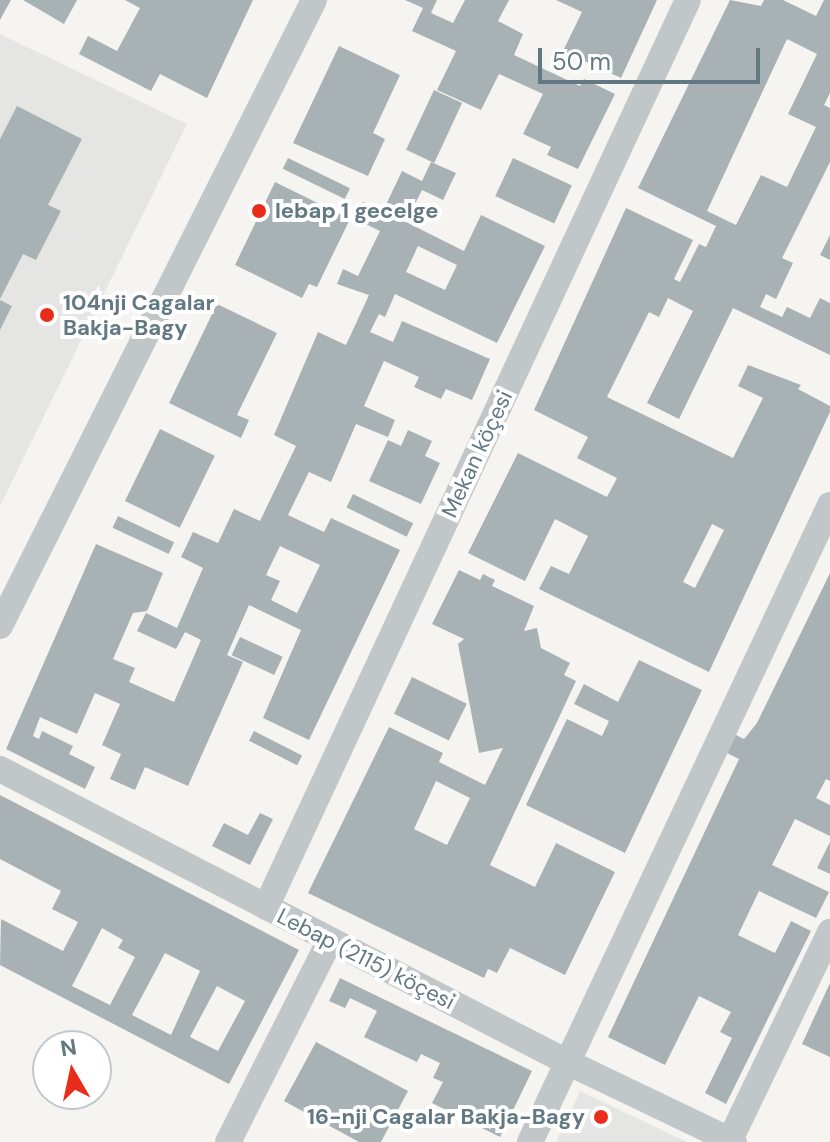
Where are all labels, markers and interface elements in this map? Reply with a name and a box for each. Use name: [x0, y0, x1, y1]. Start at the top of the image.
scale bar: [542, 32, 764, 82]
text: 50 m: [552, 46, 611, 77]
place label: lebap 1 gecelge: [275, 198, 438, 224]
marker: lebap 1 gecelge: [250, 202, 268, 220]
place label: 104nji Cagalar Bakja-Bagy: [63, 289, 214, 340]
marker: 104nji Cagalar Bakja-Bagy: [38, 306, 56, 324]
street label: Mekan köçesi: [436, 386, 518, 522]
street label: Lebap (2115) köçesi: [273, 903, 459, 1015]
north arrow: [32, 1030, 112, 1110]
text: N: [58, 1032, 79, 1063]
place label: 16-nji Cagalar Bakja-Bagy: [307, 1104, 585, 1130]
marker: 16-nji Cagalar Bakja-Bagy: [592, 1108, 610, 1126]

